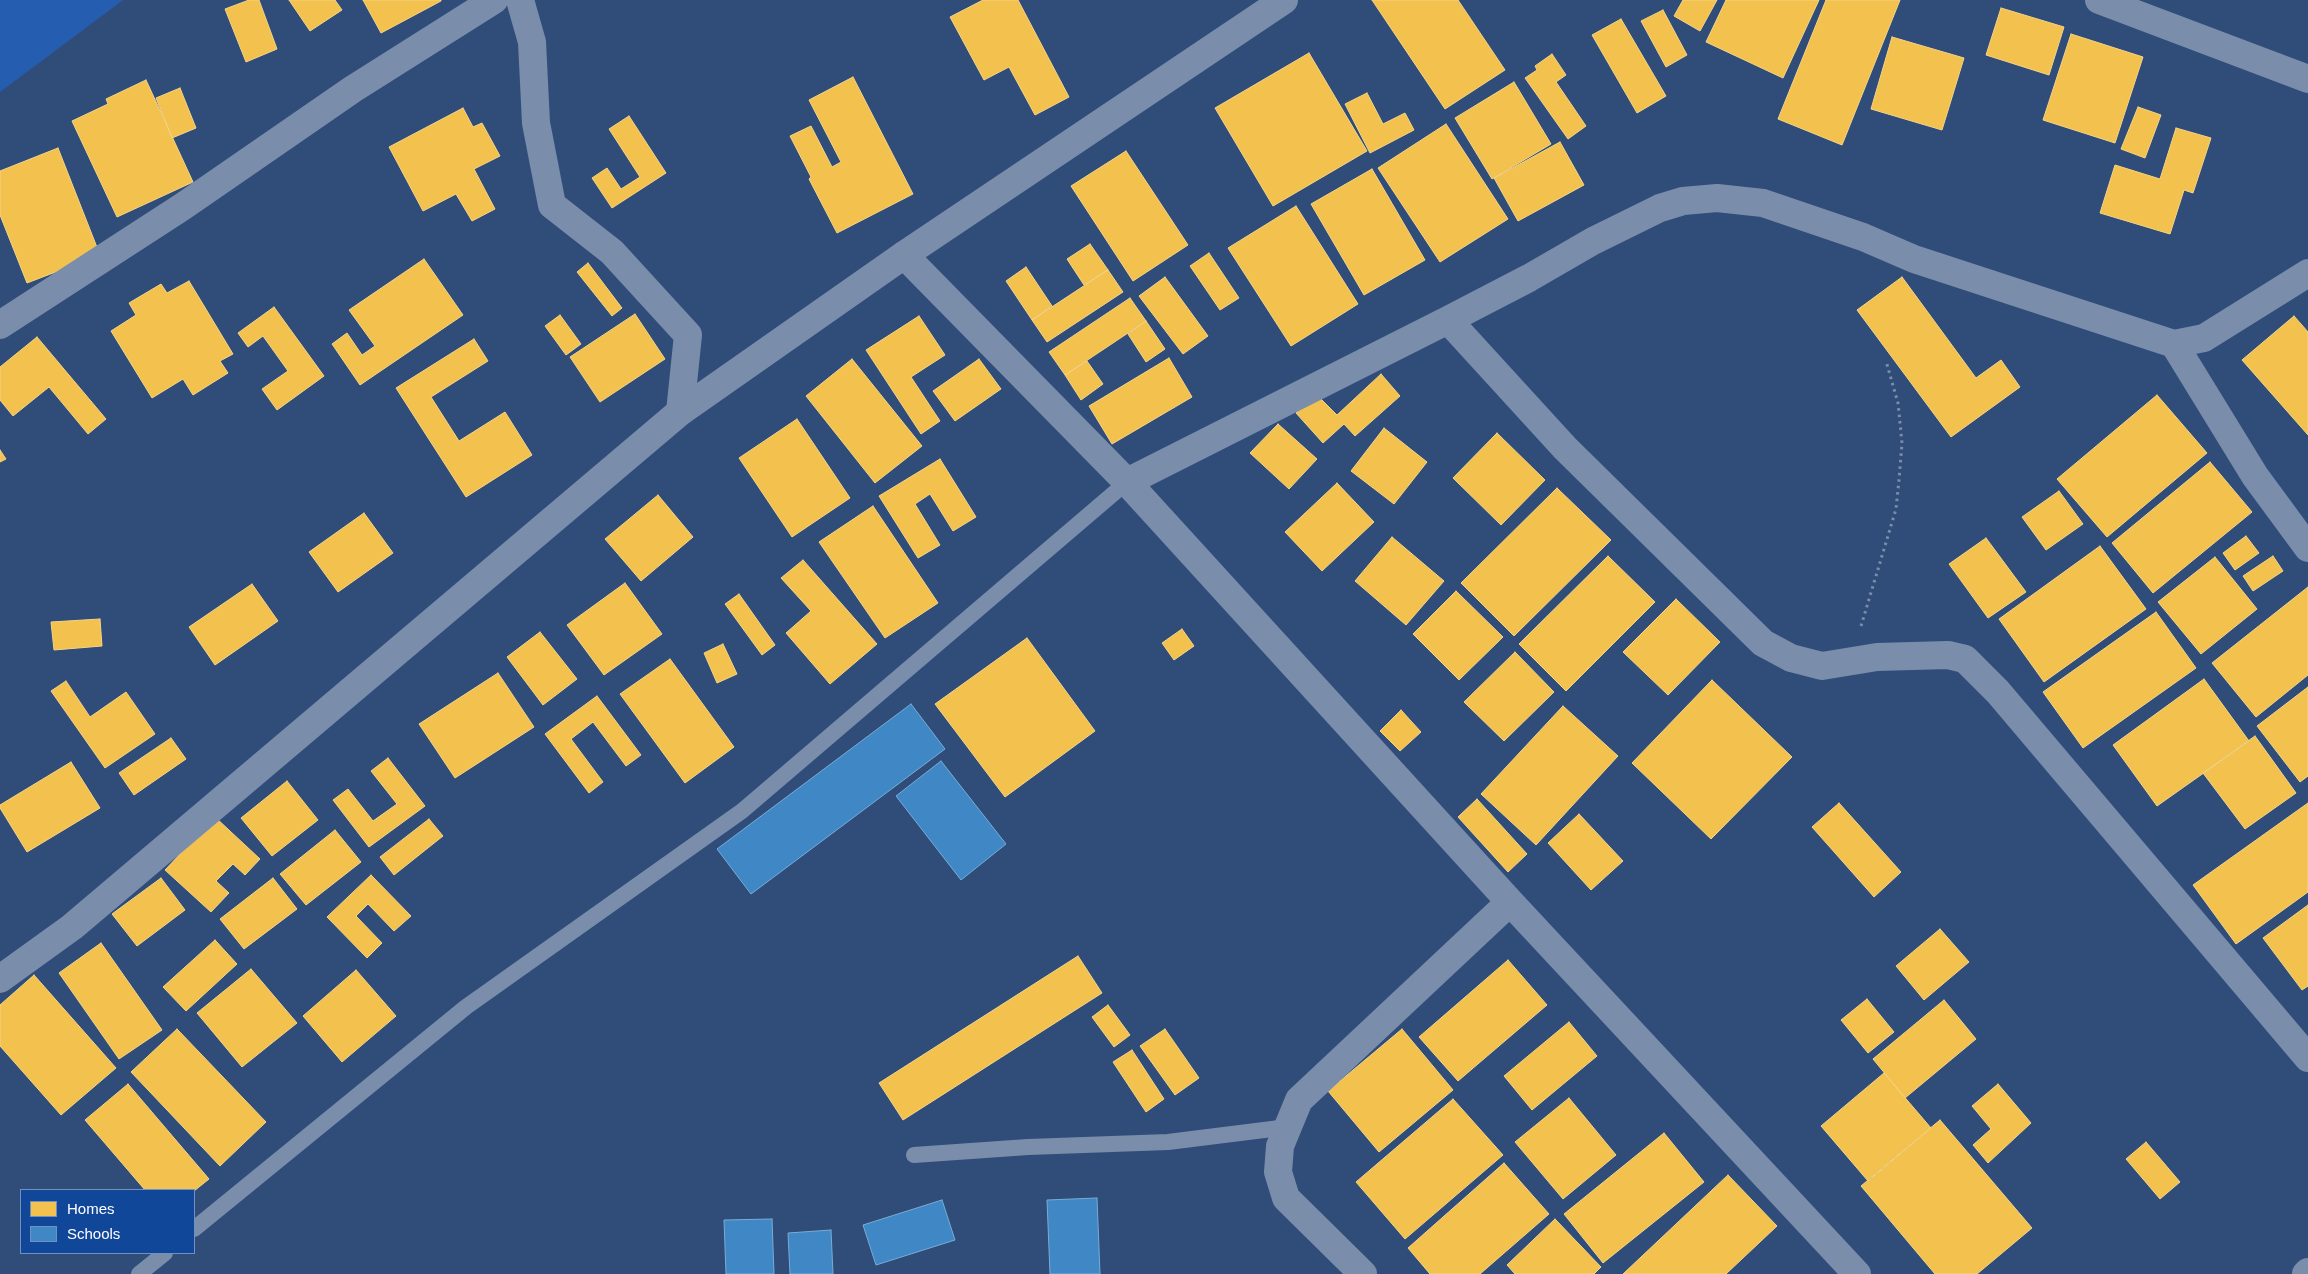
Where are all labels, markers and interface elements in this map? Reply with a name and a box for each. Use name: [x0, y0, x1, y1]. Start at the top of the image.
legend: [20, 1189, 195, 1254]
text: Homes: [67, 1200, 115, 1217]
text: Schools: [67, 1225, 120, 1242]

